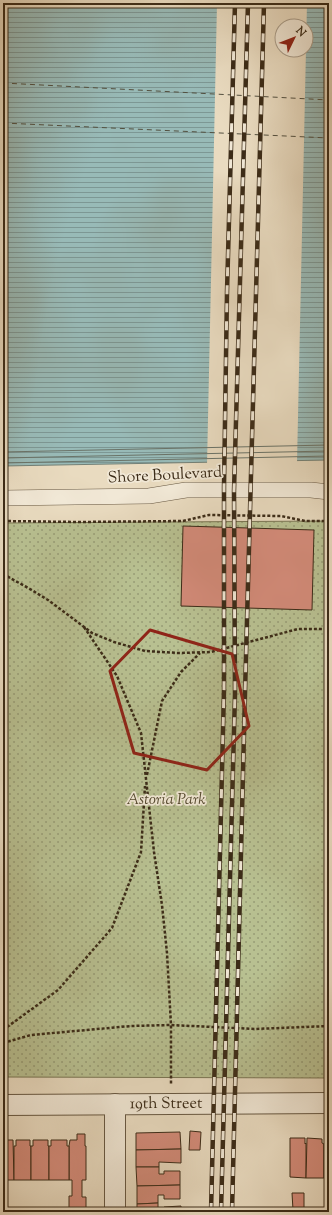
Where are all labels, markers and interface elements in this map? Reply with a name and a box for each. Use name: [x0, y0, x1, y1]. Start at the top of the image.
north arrow: [274, 18, 314, 58]
text: N: [291, 22, 310, 41]
street label: Shore Boulevard: [107, 462, 223, 490]
park label: Astoria Park: [126, 789, 206, 812]
street label: 19th Street: [130, 1092, 203, 1116]

